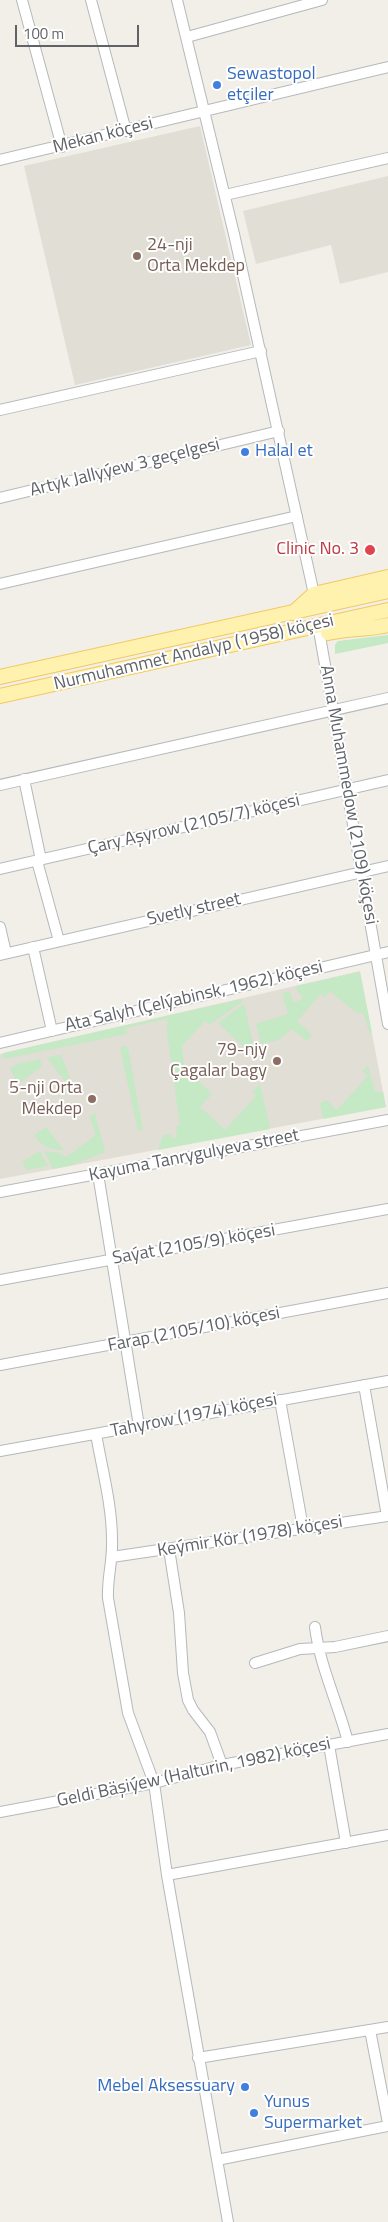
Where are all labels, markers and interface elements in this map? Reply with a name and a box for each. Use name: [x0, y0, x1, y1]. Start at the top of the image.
scale bar: [18, 15, 141, 47]
text: 100 m: [23, 22, 64, 45]
place label: Sewastopol etçiler: [227, 64, 316, 106]
marker: Sewastopol etçiler: [211, 79, 223, 91]
street label: Mekan köçesi: [51, 113, 155, 159]
place label: 24-nji Orta Mekdep: [147, 235, 245, 278]
marker: 24-nji Orta Mekdep: [131, 250, 143, 262]
street label: Artyk Jallyýew 3 geçelgesi: [28, 434, 222, 502]
place label: Halal et: [255, 441, 313, 463]
marker: Halal et: [239, 446, 251, 458]
place label: Clinic No. 3: [276, 539, 359, 561]
marker: Clinic No. 3: [363, 543, 377, 557]
street label: Nurmuhammet Andalyp (1958) köçesi: [52, 610, 336, 696]
street label: Anna Muhammedow (2109) köçesi: [315, 664, 381, 926]
street label: Çary Aşyrow (2105/7) köçesi: [86, 790, 302, 860]
street label: Svetly street: [145, 889, 243, 931]
street label: Ata Salyh (Çelýabinsk, 1962) köçesi: [63, 957, 325, 1037]
place label: 79-njy Çagalar bagy: [170, 1040, 267, 1082]
marker: 79-njy Çagalar bagy: [271, 1055, 283, 1067]
place label: 5-nji Orta Mekdep: [9, 1078, 82, 1120]
marker: 5-nji Orta Mekdep: [86, 1093, 98, 1105]
street label: Kayuma Tanrygulyeva street: [87, 1125, 301, 1187]
street label: Saýat (2105/9) köçesi: [111, 1220, 277, 1270]
street label: Farap (2105/10) köçesi: [106, 1303, 282, 1357]
street label: Tahyrow (1974) köçesi: [109, 1389, 279, 1443]
street label: Keýmir Kör (1978) köçesi: [156, 1512, 344, 1562]
street label: Geldi Bäşiýew (Halturin, 1982) köçesi: [55, 1733, 333, 1813]
place label: Mebel Aksessuary: [97, 2076, 235, 2098]
marker: Mebel Aksessuary: [239, 2081, 251, 2093]
place label: Yunus Supermarket: [264, 2092, 362, 2134]
marker: Yunus Supermarket: [248, 2107, 260, 2119]

